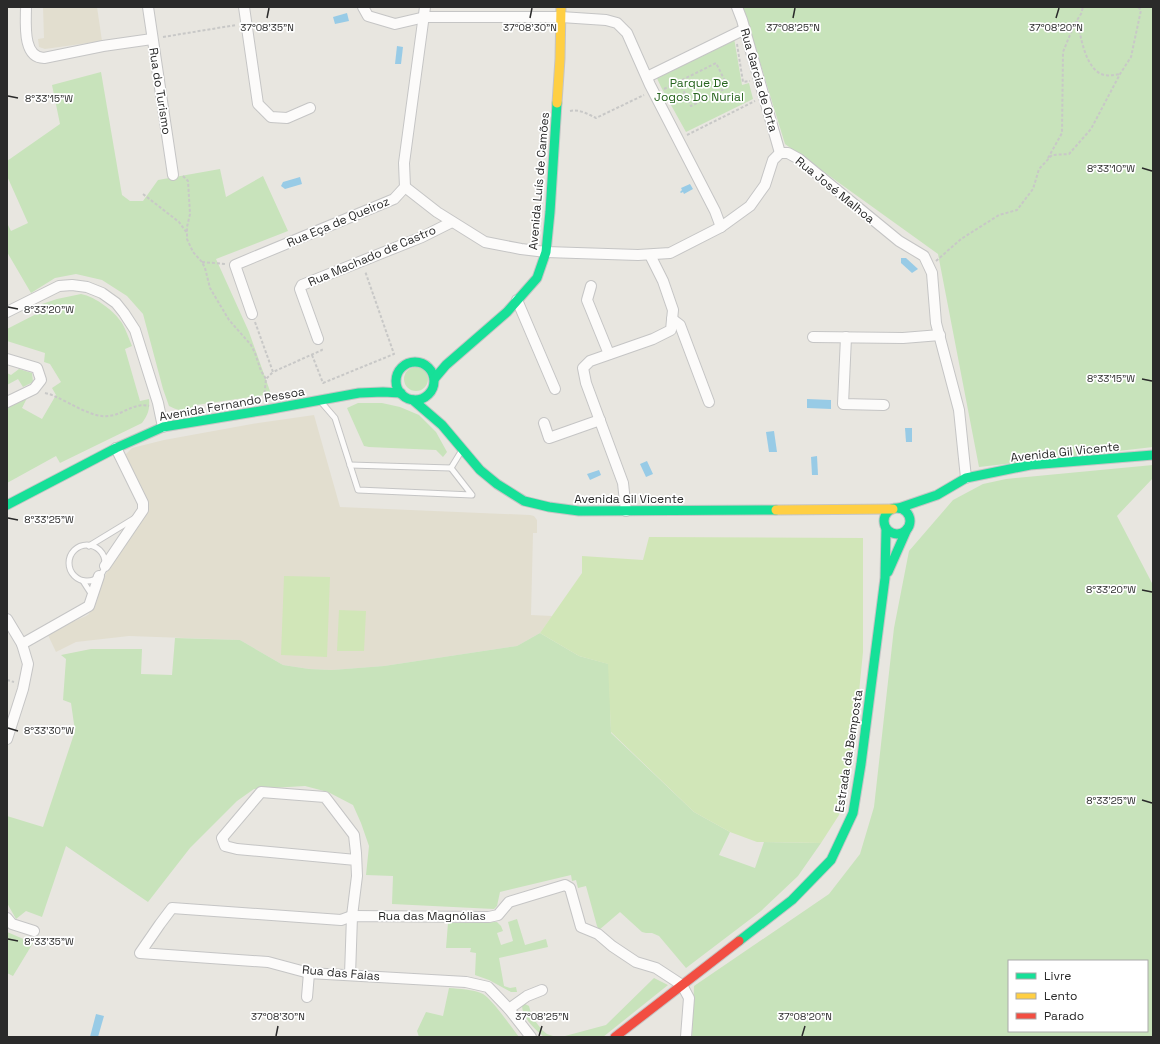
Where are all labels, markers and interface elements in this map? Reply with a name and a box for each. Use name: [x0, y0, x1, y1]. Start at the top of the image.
text: 37°08'35"N: [240, 21, 294, 34]
text: 37°08'30"N: [503, 21, 557, 34]
text: 37°08'25"N: [766, 21, 820, 34]
text: 37°08'20"N: [1029, 21, 1083, 34]
street label: Rua Garcia de Orta: [737, 26, 781, 134]
street label: Rua do Turismo: [145, 46, 175, 136]
park label: Parque De Jogos Do Nurial: [654, 75, 744, 105]
text: 8°33'15"W: [25, 92, 73, 105]
street label: Avenida Luís de Camões: [525, 111, 553, 251]
street label: Rua José Malhoa: [792, 153, 878, 227]
text: 8°33'10"W: [1087, 162, 1135, 175]
street label: Rua Eça de Queiroz: [284, 193, 392, 251]
street label: Rua Machado de Castro: [306, 222, 438, 290]
text: 8°33'20"W: [24, 303, 74, 316]
text: 8°33'15"W: [1087, 372, 1135, 385]
street label: Avenida Fernando Pessoa: [158, 383, 306, 425]
street label: Avenida Gil Vicente: [1010, 438, 1120, 466]
street label: Avenida Gil Vicente: [574, 491, 684, 507]
text: 8°33'25"W: [24, 513, 74, 526]
text: 8°33'20"W: [1086, 583, 1136, 596]
street label: Estrada da Bemposta: [831, 688, 867, 814]
text: 8°33'30"W: [24, 724, 74, 737]
text: 8°33'25"W: [1086, 794, 1136, 807]
street label: Rua das Magnólias: [378, 908, 486, 924]
text: 8°33'35"W: [24, 935, 74, 948]
legend: [1008, 960, 1148, 1032]
street label: Rua das Faias: [301, 962, 381, 984]
text: Livre: [1044, 968, 1071, 984]
text: Lento: [1044, 988, 1078, 1004]
text: Parado: [1044, 1008, 1084, 1024]
text: 37°08'30"N: [251, 1010, 305, 1023]
text: 37°08'25"N: [515, 1010, 569, 1023]
text: 37°08'20"N: [778, 1010, 832, 1023]

